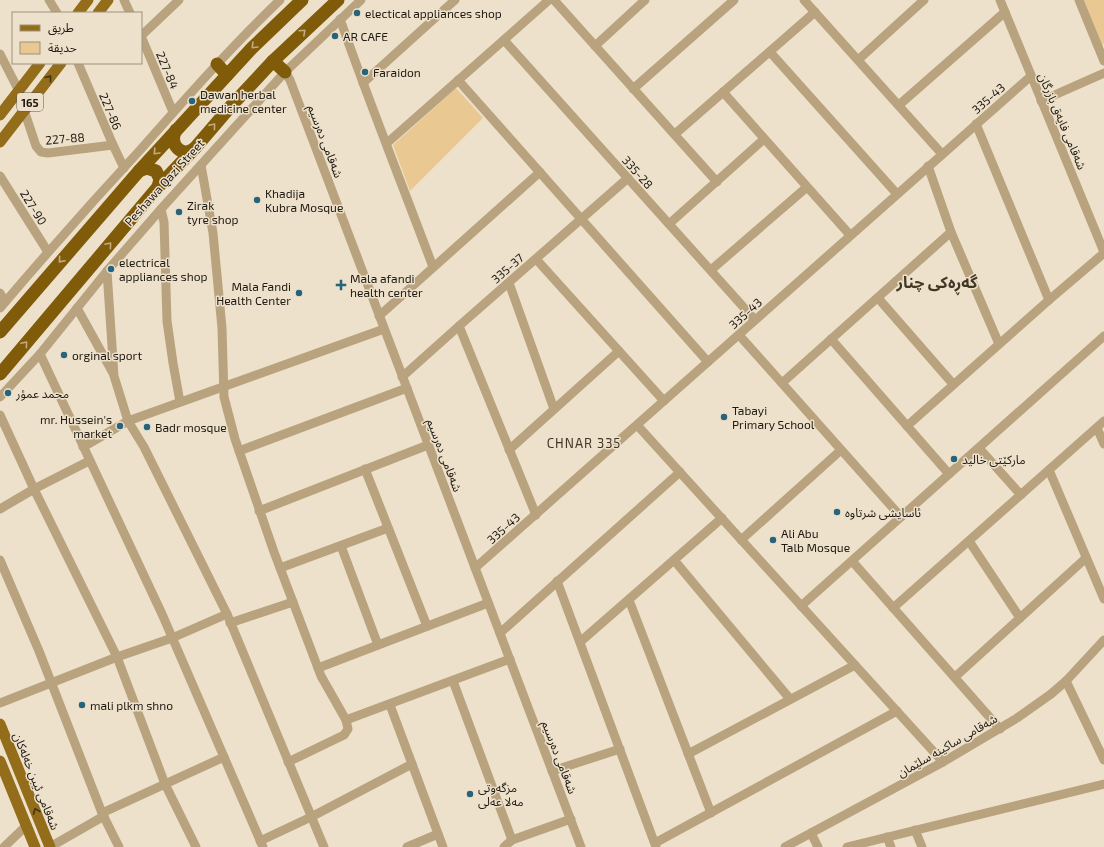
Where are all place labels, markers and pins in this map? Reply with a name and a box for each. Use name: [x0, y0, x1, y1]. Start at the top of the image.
place label: electical appliances shop: [365, 6, 502, 20]
marker: electical appliances shop: [352, 8, 362, 18]
place label: AR CAFE: [343, 29, 388, 43]
marker: AR CAFE: [330, 31, 340, 41]
place label: Faraidon: [373, 65, 421, 79]
marker: Faraidon: [360, 67, 370, 77]
place label: Dawan herbal medicine center: [200, 87, 287, 115]
marker: Dawan herbal medicine center: [187, 96, 197, 106]
place label: Khadija Kubra Mosque: [265, 186, 343, 214]
marker: Khadija Kubra Mosque: [252, 195, 262, 205]
place label: Zirak tyre shop: [187, 198, 239, 226]
marker: Zirak tyre shop: [174, 207, 184, 217]
place label: electrical appliances shop: [119, 255, 207, 283]
marker: electrical appliances shop: [106, 264, 116, 274]
place label: Mala afandi health center: [350, 271, 423, 299]
place label: Mala Fandi Health Center: [216, 279, 291, 307]
marker: Mala afandi health center: [335, 279, 347, 291]
marker: Mala Fandi Health Center: [294, 288, 304, 298]
place label: orginal sport: [72, 348, 142, 362]
marker: orginal sport: [59, 350, 69, 360]
place label: محمد عمؤر: [15, 386, 69, 401]
marker: محمد عمؤر: [3, 388, 13, 398]
place label: Tabayi Primary School: [732, 403, 815, 431]
place label: mr. Hussein's market: [40, 412, 112, 440]
marker: Tabayi Primary School: [719, 412, 729, 422]
place label: Badr mosque: [155, 420, 227, 434]
marker: mr. Hussein's market: [115, 421, 125, 431]
marker: Badr mosque: [142, 422, 152, 432]
place label: مارکێتی خالید: [962, 452, 1026, 467]
marker: مارکێتی خالید: [949, 454, 959, 464]
place label: ئاسایشی شرتاوە: [845, 505, 921, 520]
marker: ئاسایشی شرتاوە: [832, 507, 842, 517]
place label: Ali Abu Talb Mosque: [781, 526, 850, 554]
marker: Ali Abu Talb Mosque: [768, 535, 778, 545]
place label: mali plkm shno: [90, 698, 173, 712]
marker: mali plkm shno: [77, 700, 87, 710]
place label: مزگەوتی مەلا عەلی: [478, 780, 524, 809]
marker: مزگەوتی مەلا عەلی: [465, 789, 475, 799]

